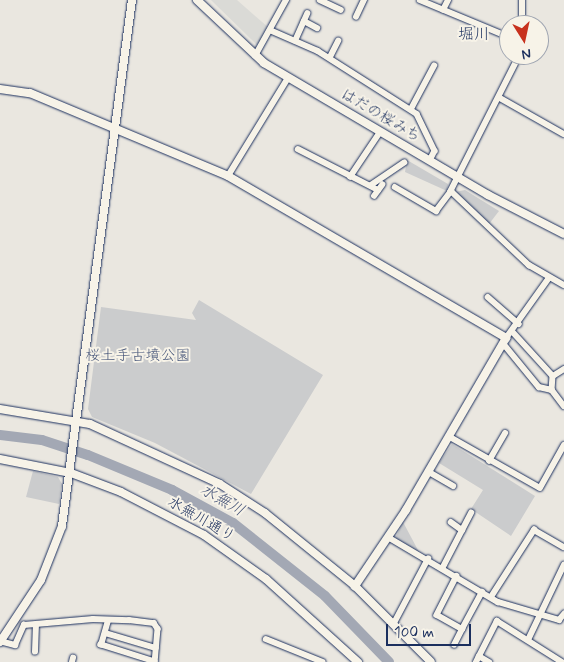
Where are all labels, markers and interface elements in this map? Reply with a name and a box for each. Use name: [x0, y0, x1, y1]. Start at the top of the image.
north arrow: [499, 15, 549, 65]
district label: 堀川: [458, 25, 490, 45]
text: N: [520, 44, 533, 63]
street label: はだの桜みち: [337, 86, 423, 146]
park label: 桜土手古墳公園: [86, 348, 190, 366]
water label: 水無川: [196, 481, 248, 521]
street label: 水無川通り: [164, 493, 238, 547]
scale bar: [389, 614, 474, 646]
text: 100 m: [394, 623, 434, 643]

